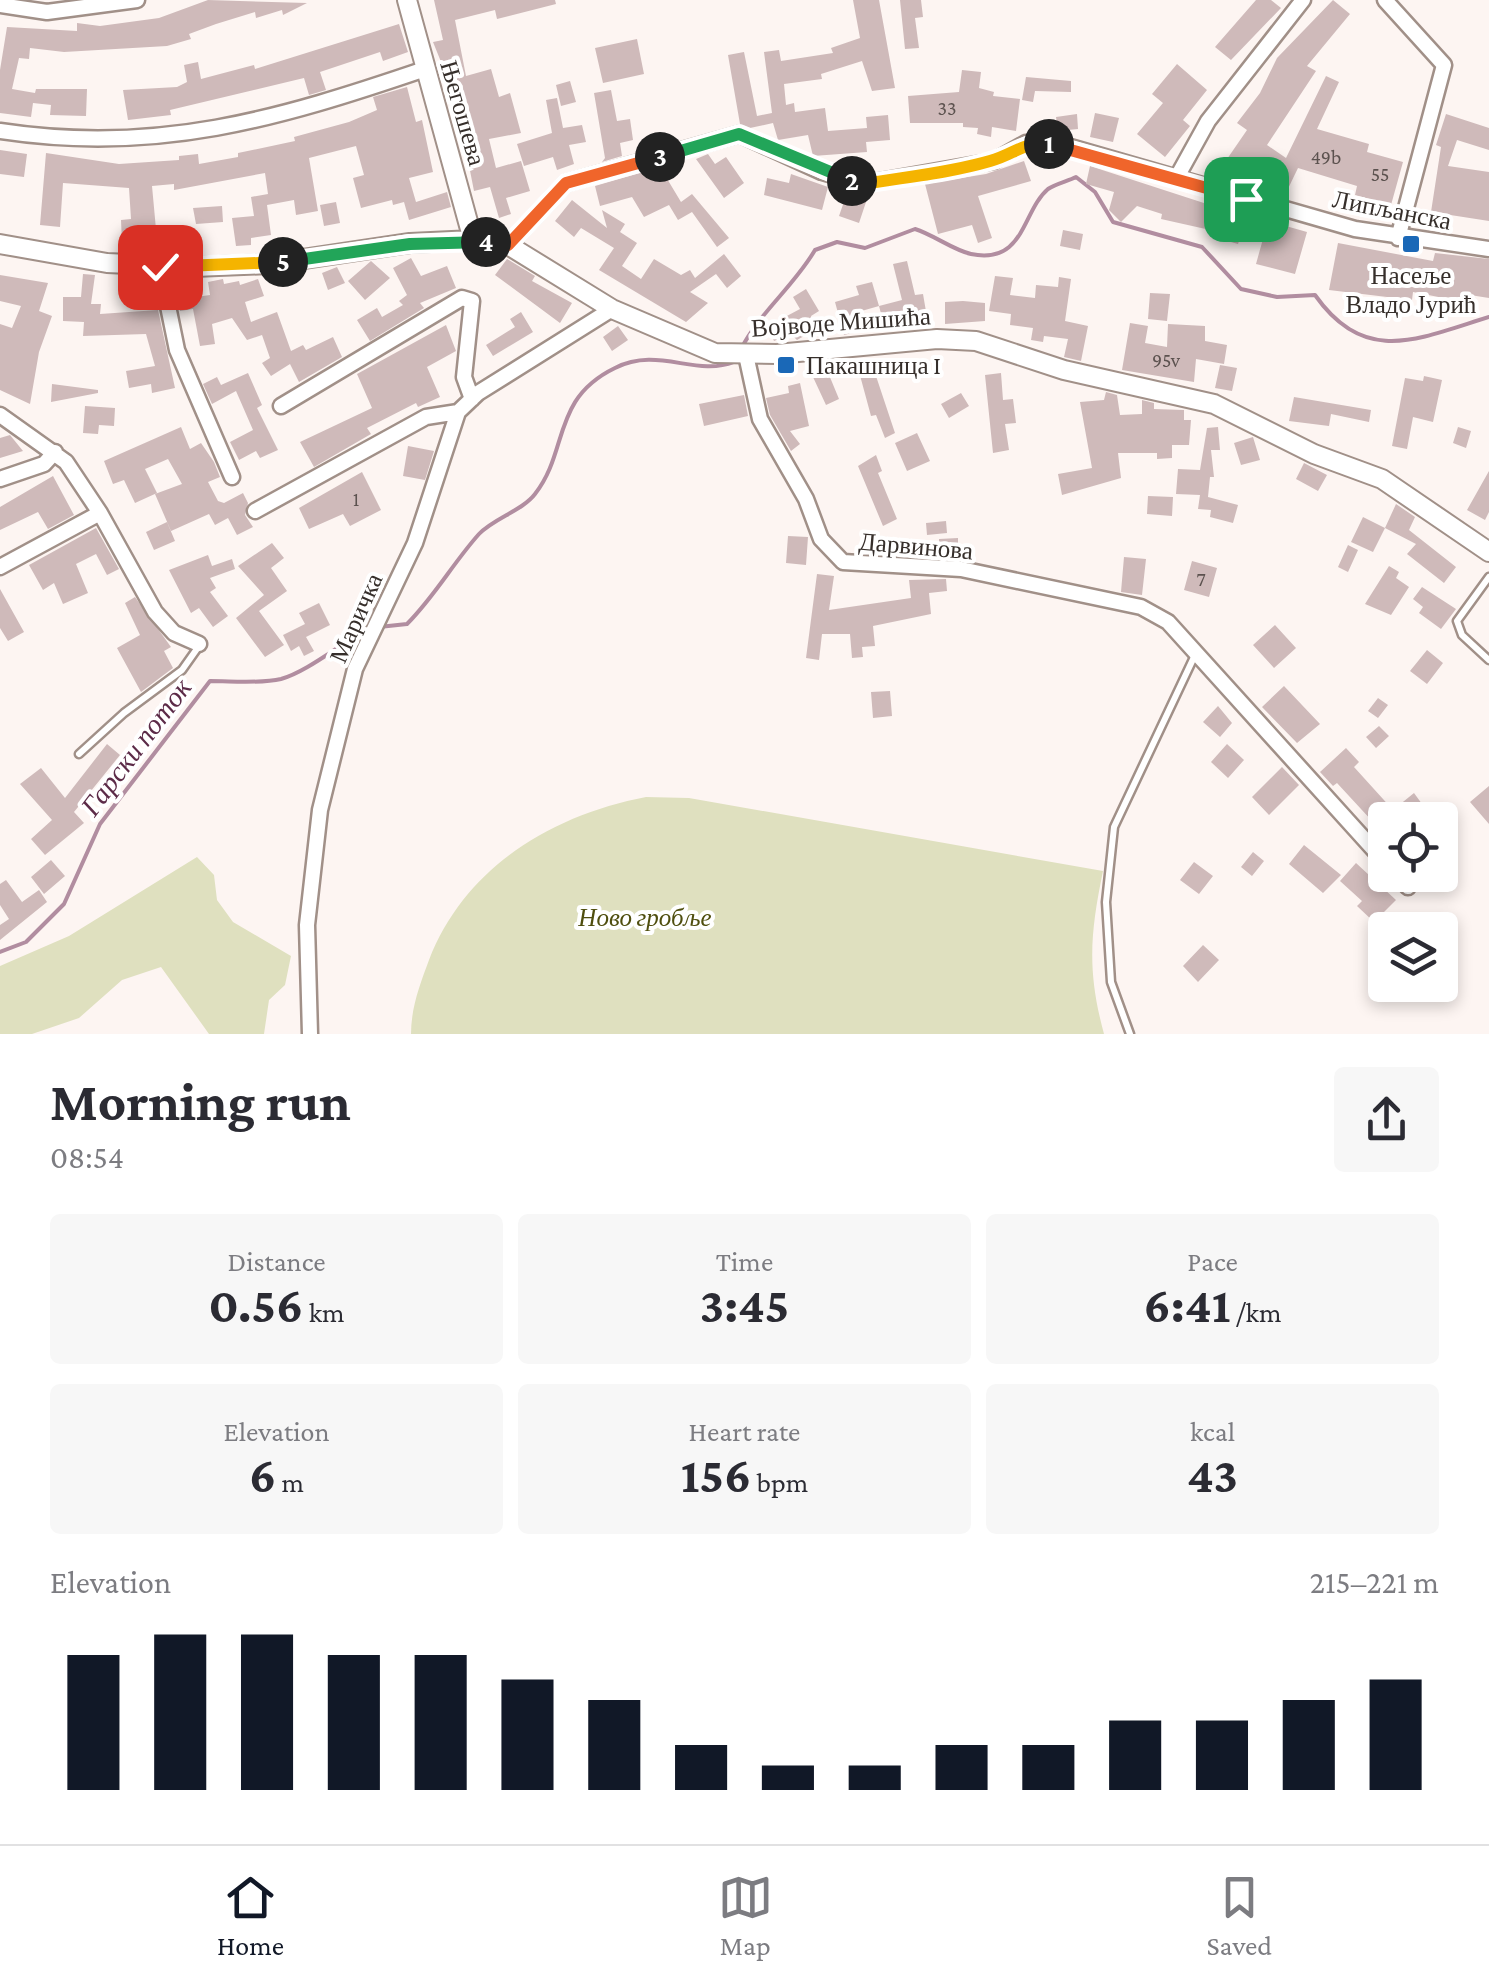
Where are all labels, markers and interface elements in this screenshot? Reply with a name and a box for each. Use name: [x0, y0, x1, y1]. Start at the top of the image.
street label: Његошева: [435, 57, 491, 169]
house number: 33: [938, 97, 956, 119]
pin: 1: [1024, 119, 1074, 169]
text: 1: [1044, 128, 1054, 159]
pin: 3: [635, 132, 685, 182]
text: 3: [653, 141, 667, 172]
house number: 49b: [1311, 146, 1341, 168]
pin: 2: [827, 156, 877, 206]
pin: [1204, 157, 1289, 242]
house number: 55: [1371, 163, 1389, 185]
text: 2: [845, 165, 859, 196]
icon: arrive: [1219, 172, 1274, 227]
street label: Липљанска: [1330, 185, 1454, 235]
pin: 4: [461, 217, 511, 267]
pin: [118, 225, 203, 310]
text: 4: [478, 226, 494, 257]
marker: Насеље Владо Јурић: [1400, 233, 1422, 255]
pin: 5: [258, 237, 308, 287]
icon: check: [133, 240, 188, 295]
text: 5: [276, 246, 290, 277]
place label: Насеље Владо Јурић: [1346, 262, 1477, 318]
street label: Војводе Мишића: [750, 302, 932, 342]
house number: 95v: [1152, 349, 1181, 371]
place label: Пакашница I: [806, 352, 941, 379]
marker: Пакашница I: [775, 354, 797, 376]
house number: 1: [353, 488, 359, 510]
street label: Дарвинова: [858, 528, 974, 564]
house number: 7: [1196, 568, 1206, 590]
street label: Маричка: [324, 569, 388, 667]
water label: Гарски поток: [74, 672, 198, 822]
map controls: [1368, 802, 1458, 1002]
button: locate: [1368, 802, 1458, 892]
park label: Ново гробље: [577, 904, 712, 931]
button: layers: [1368, 912, 1458, 1002]
button: share: [1334, 1067, 1439, 1172]
text: Morning run: [50, 1071, 351, 1132]
text: 08:54: [50, 1139, 124, 1175]
text: Distance: [228, 1246, 325, 1277]
text: Time: [716, 1246, 773, 1277]
text: Pace: [1187, 1246, 1238, 1277]
text: 0.56: [209, 1277, 303, 1333]
text: 3:45: [700, 1277, 789, 1333]
text: 6:41: [1143, 1277, 1230, 1333]
text: km: [303, 1297, 345, 1328]
text: /km: [1230, 1297, 1282, 1328]
text: Elevation: [223, 1416, 330, 1447]
text: Heart rate: [689, 1416, 800, 1447]
text: kcal: [1190, 1416, 1235, 1447]
text: 6: [249, 1447, 276, 1503]
text: 156: [681, 1447, 751, 1503]
text: 43: [1187, 1447, 1238, 1503]
text: m: [276, 1467, 304, 1498]
text: bpm: [751, 1467, 808, 1498]
text: Elevation: [50, 1564, 171, 1600]
text: 215–221 m: [1310, 1564, 1439, 1600]
tab: Home: [217, 1870, 284, 1961]
tab: Map: [718, 1870, 773, 1961]
tab: Saved: [1206, 1870, 1272, 1961]

